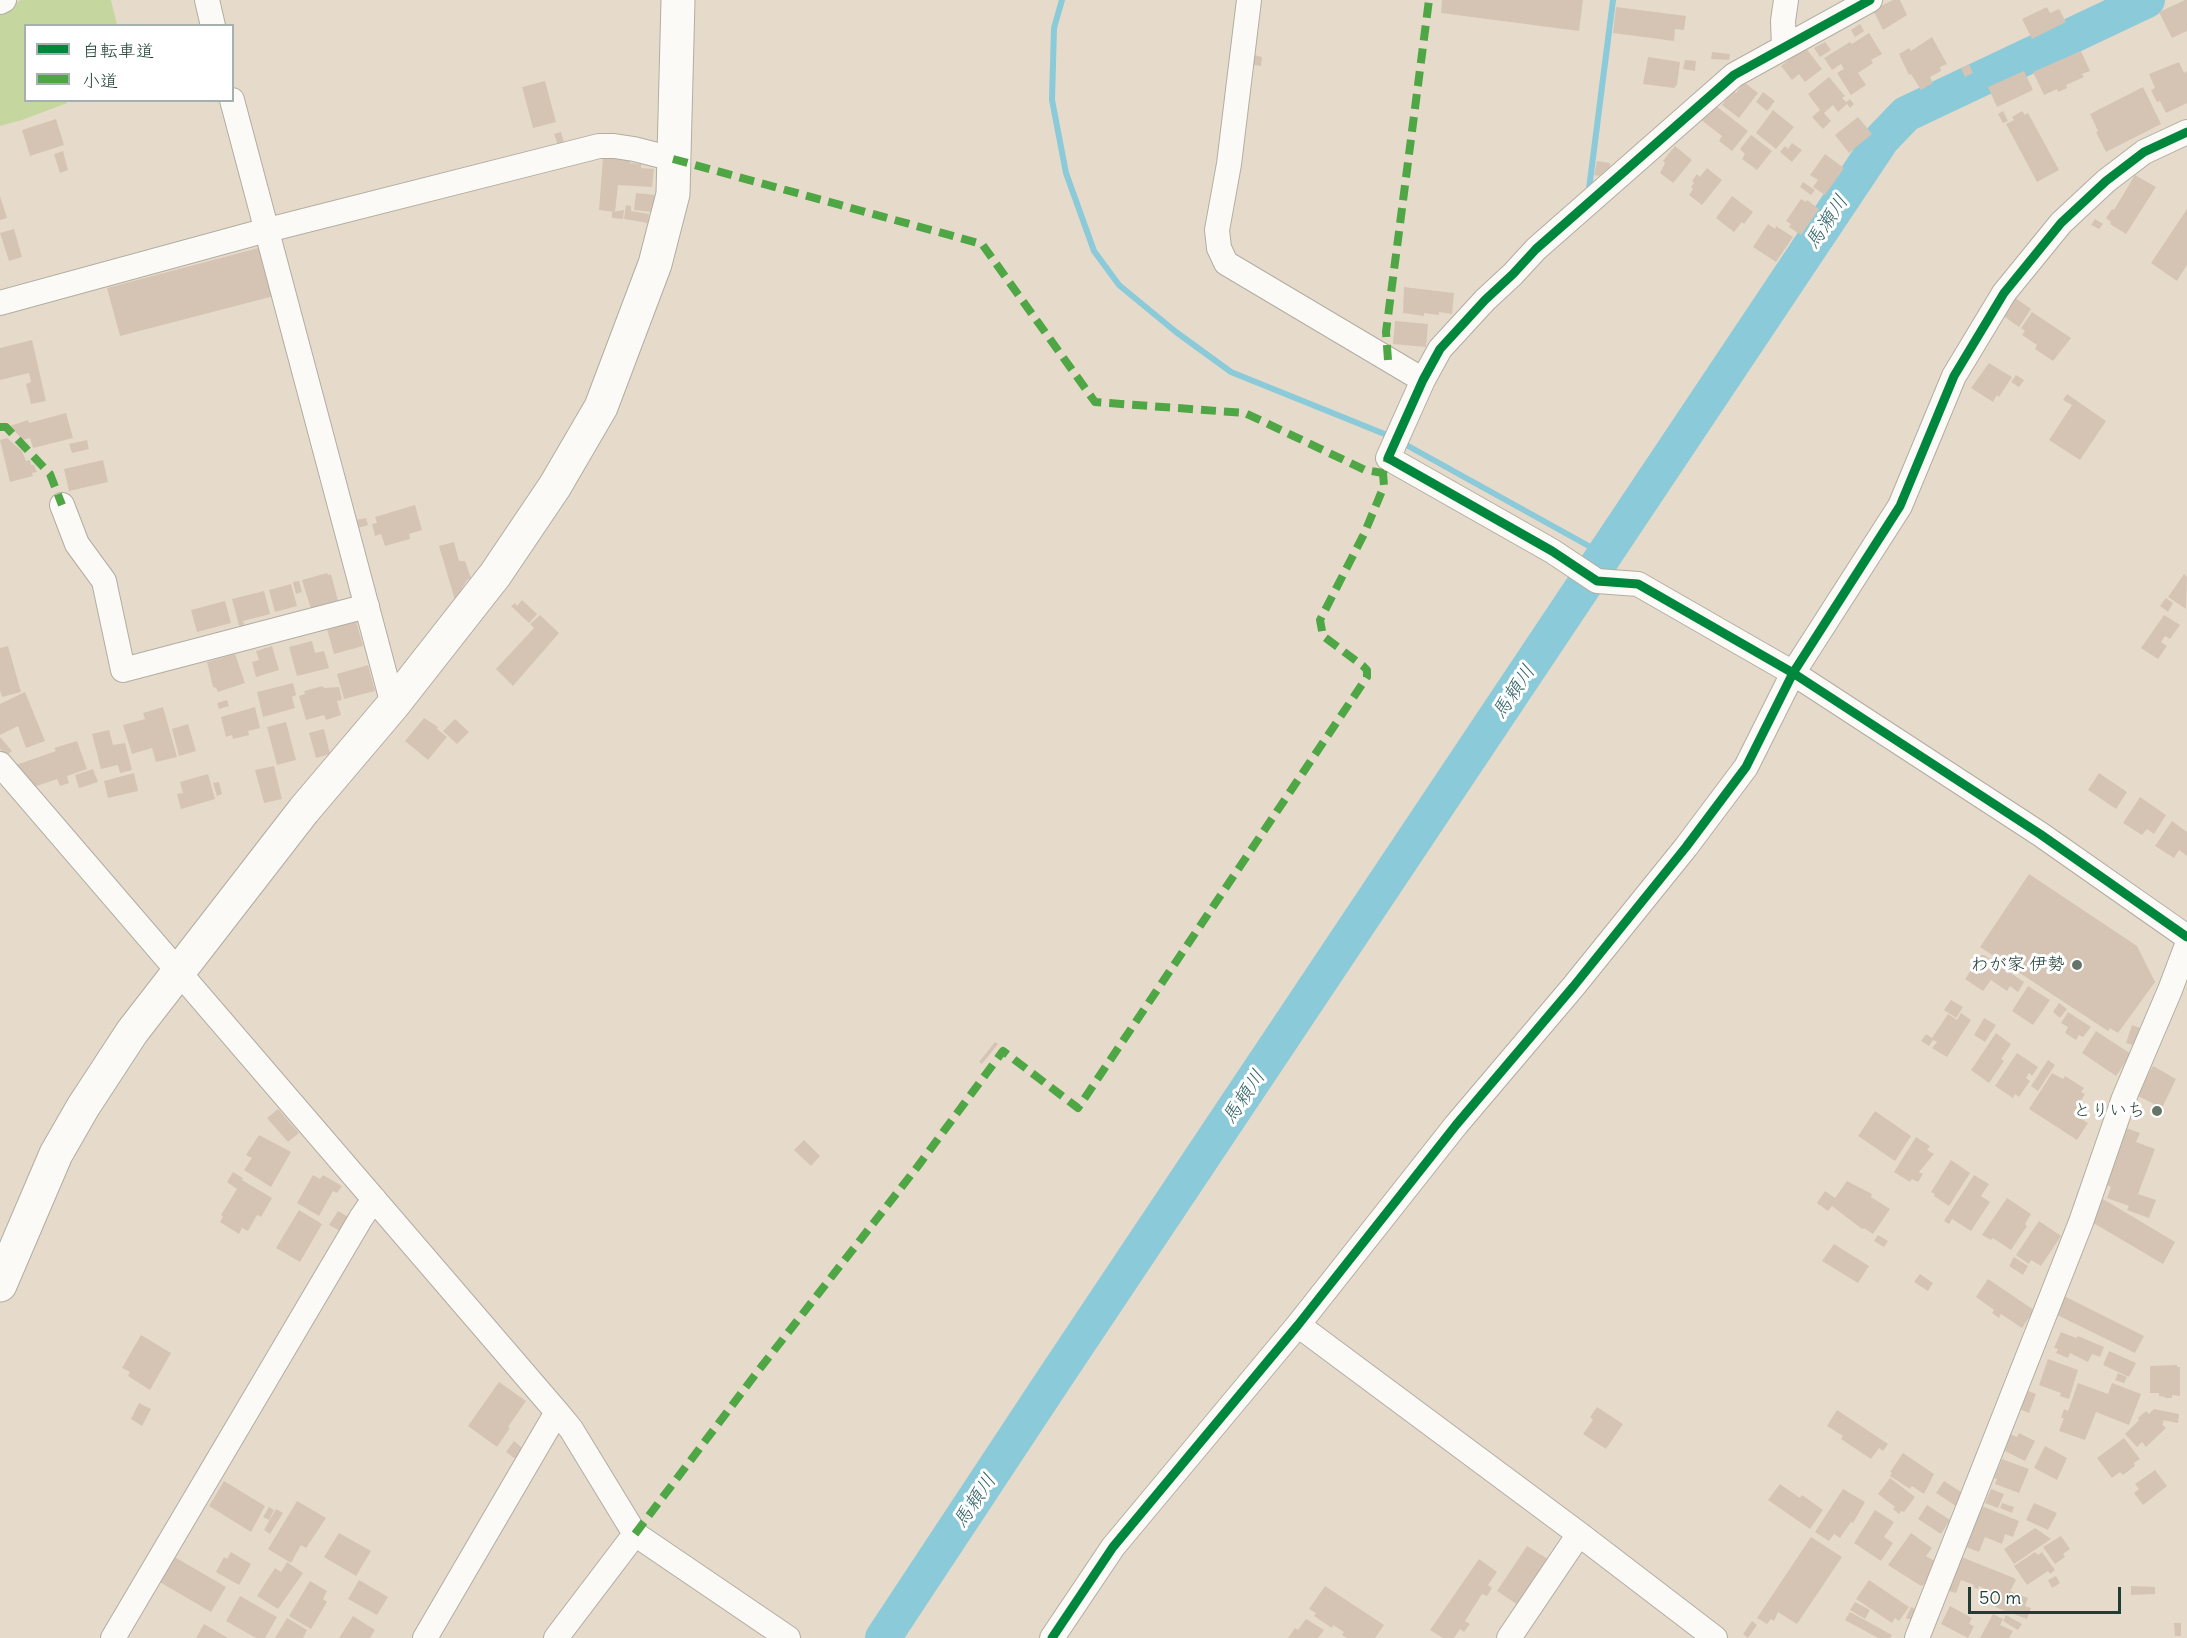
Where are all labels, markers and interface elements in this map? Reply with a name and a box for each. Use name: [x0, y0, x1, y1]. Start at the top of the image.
legend: [24, 24, 234, 102]
text: 自転車道: [82, 39, 154, 62]
text: 小道: [82, 69, 118, 92]
water label: 馬瀬川: [1800, 190, 1854, 254]
water label: 馬頼川: [1487, 660, 1541, 724]
place label: わが家 伊勢: [1971, 954, 2065, 976]
marker: わが家 伊勢: [2070, 958, 2084, 972]
water label: 馬頼川: [1217, 1065, 1271, 1129]
place label: とりいち: [2073, 1100, 2145, 1122]
marker: とりいち: [2150, 1104, 2164, 1118]
water label: 馬頼川: [948, 1469, 1002, 1533]
scale bar: [1971, 1575, 2124, 1613]
text: 50 m: [1979, 1586, 2021, 1609]

